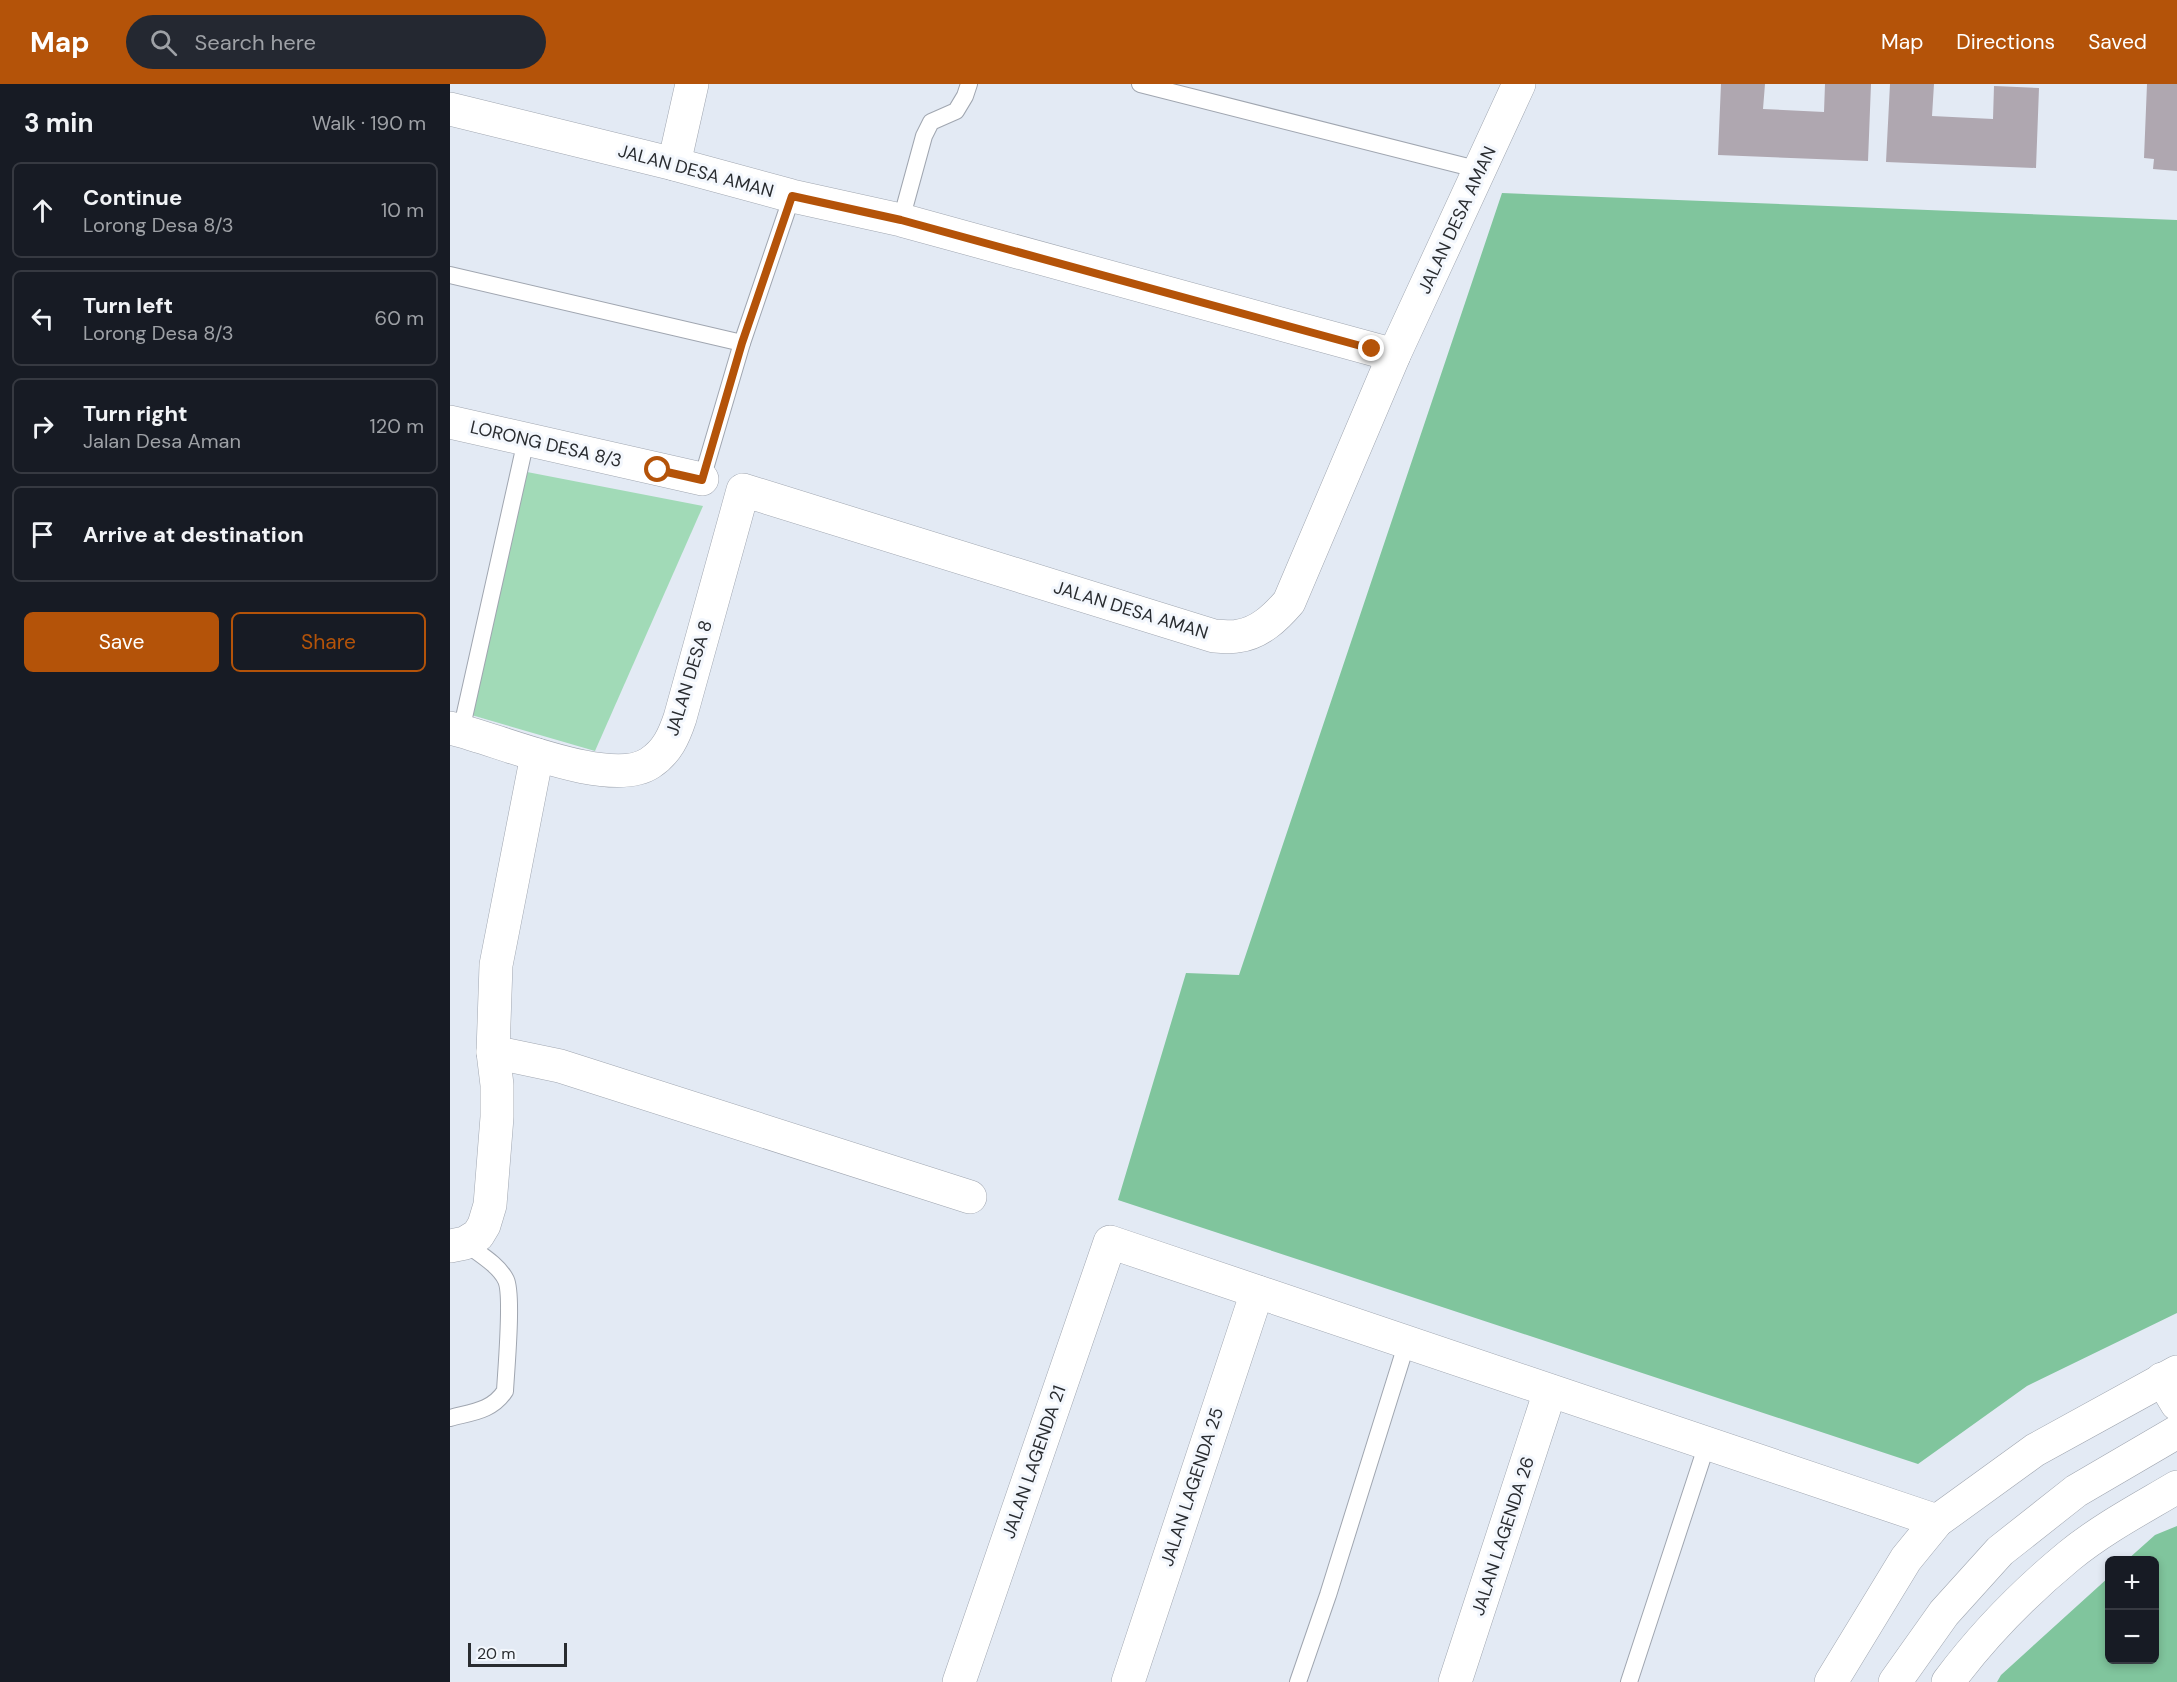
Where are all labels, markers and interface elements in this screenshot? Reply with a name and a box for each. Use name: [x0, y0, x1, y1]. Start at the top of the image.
search box: [126, 15, 546, 69]
text: Map: [30, 24, 90, 61]
icon: search: [147, 26, 180, 59]
text: Search here: [195, 28, 316, 57]
text: Map: [1881, 28, 1923, 56]
text: Directions: [1956, 28, 2055, 56]
text: Saved: [2088, 28, 2147, 56]
text: 3 min: [24, 106, 93, 140]
text: Walk · 190 m: [312, 110, 426, 136]
street label: JALAN DESA AMAN: [615, 139, 777, 203]
street label: JALAN DESA AMAN: [1412, 142, 1502, 298]
text: Continue: [83, 183, 182, 212]
icon: ahead: [26, 194, 59, 227]
text: 10 m: [381, 197, 424, 223]
text: Lorong Desa 8/3: [83, 212, 234, 238]
text: Turn left: [83, 291, 173, 320]
icon: left: [26, 302, 59, 335]
text: 60 m: [375, 305, 424, 331]
text: Lorong Desa 8/3: [83, 320, 234, 346]
route end: [1358, 335, 1384, 361]
text: Turn right: [83, 399, 188, 428]
icon: right: [26, 410, 59, 443]
text: 120 m: [370, 413, 424, 439]
street label: LORONG DESA 8/3: [468, 415, 624, 473]
text: Jalan Desa Aman: [83, 428, 241, 454]
route start: [644, 456, 670, 482]
icon: arrive: [26, 518, 59, 551]
text: Arrive at destination: [83, 520, 304, 549]
street label: JALAN DESA AMAN: [1051, 575, 1211, 645]
button: Save: [24, 612, 219, 672]
button: Share: [231, 612, 426, 672]
street label: JALAN DESA 8: [660, 617, 718, 739]
street label: JALAN LAGENDA 21: [997, 1382, 1071, 1542]
street label: JALAN LAGENDA 25: [1155, 1405, 1229, 1569]
street label: JALAN LAGENDA 26: [1466, 1453, 1540, 1619]
map controls: [2105, 1556, 2159, 1664]
button: +: [2105, 1556, 2159, 1610]
button: −: [2105, 1610, 2159, 1664]
scale bar: [468, 1640, 567, 1668]
text: 20 m: [477, 1643, 516, 1664]

